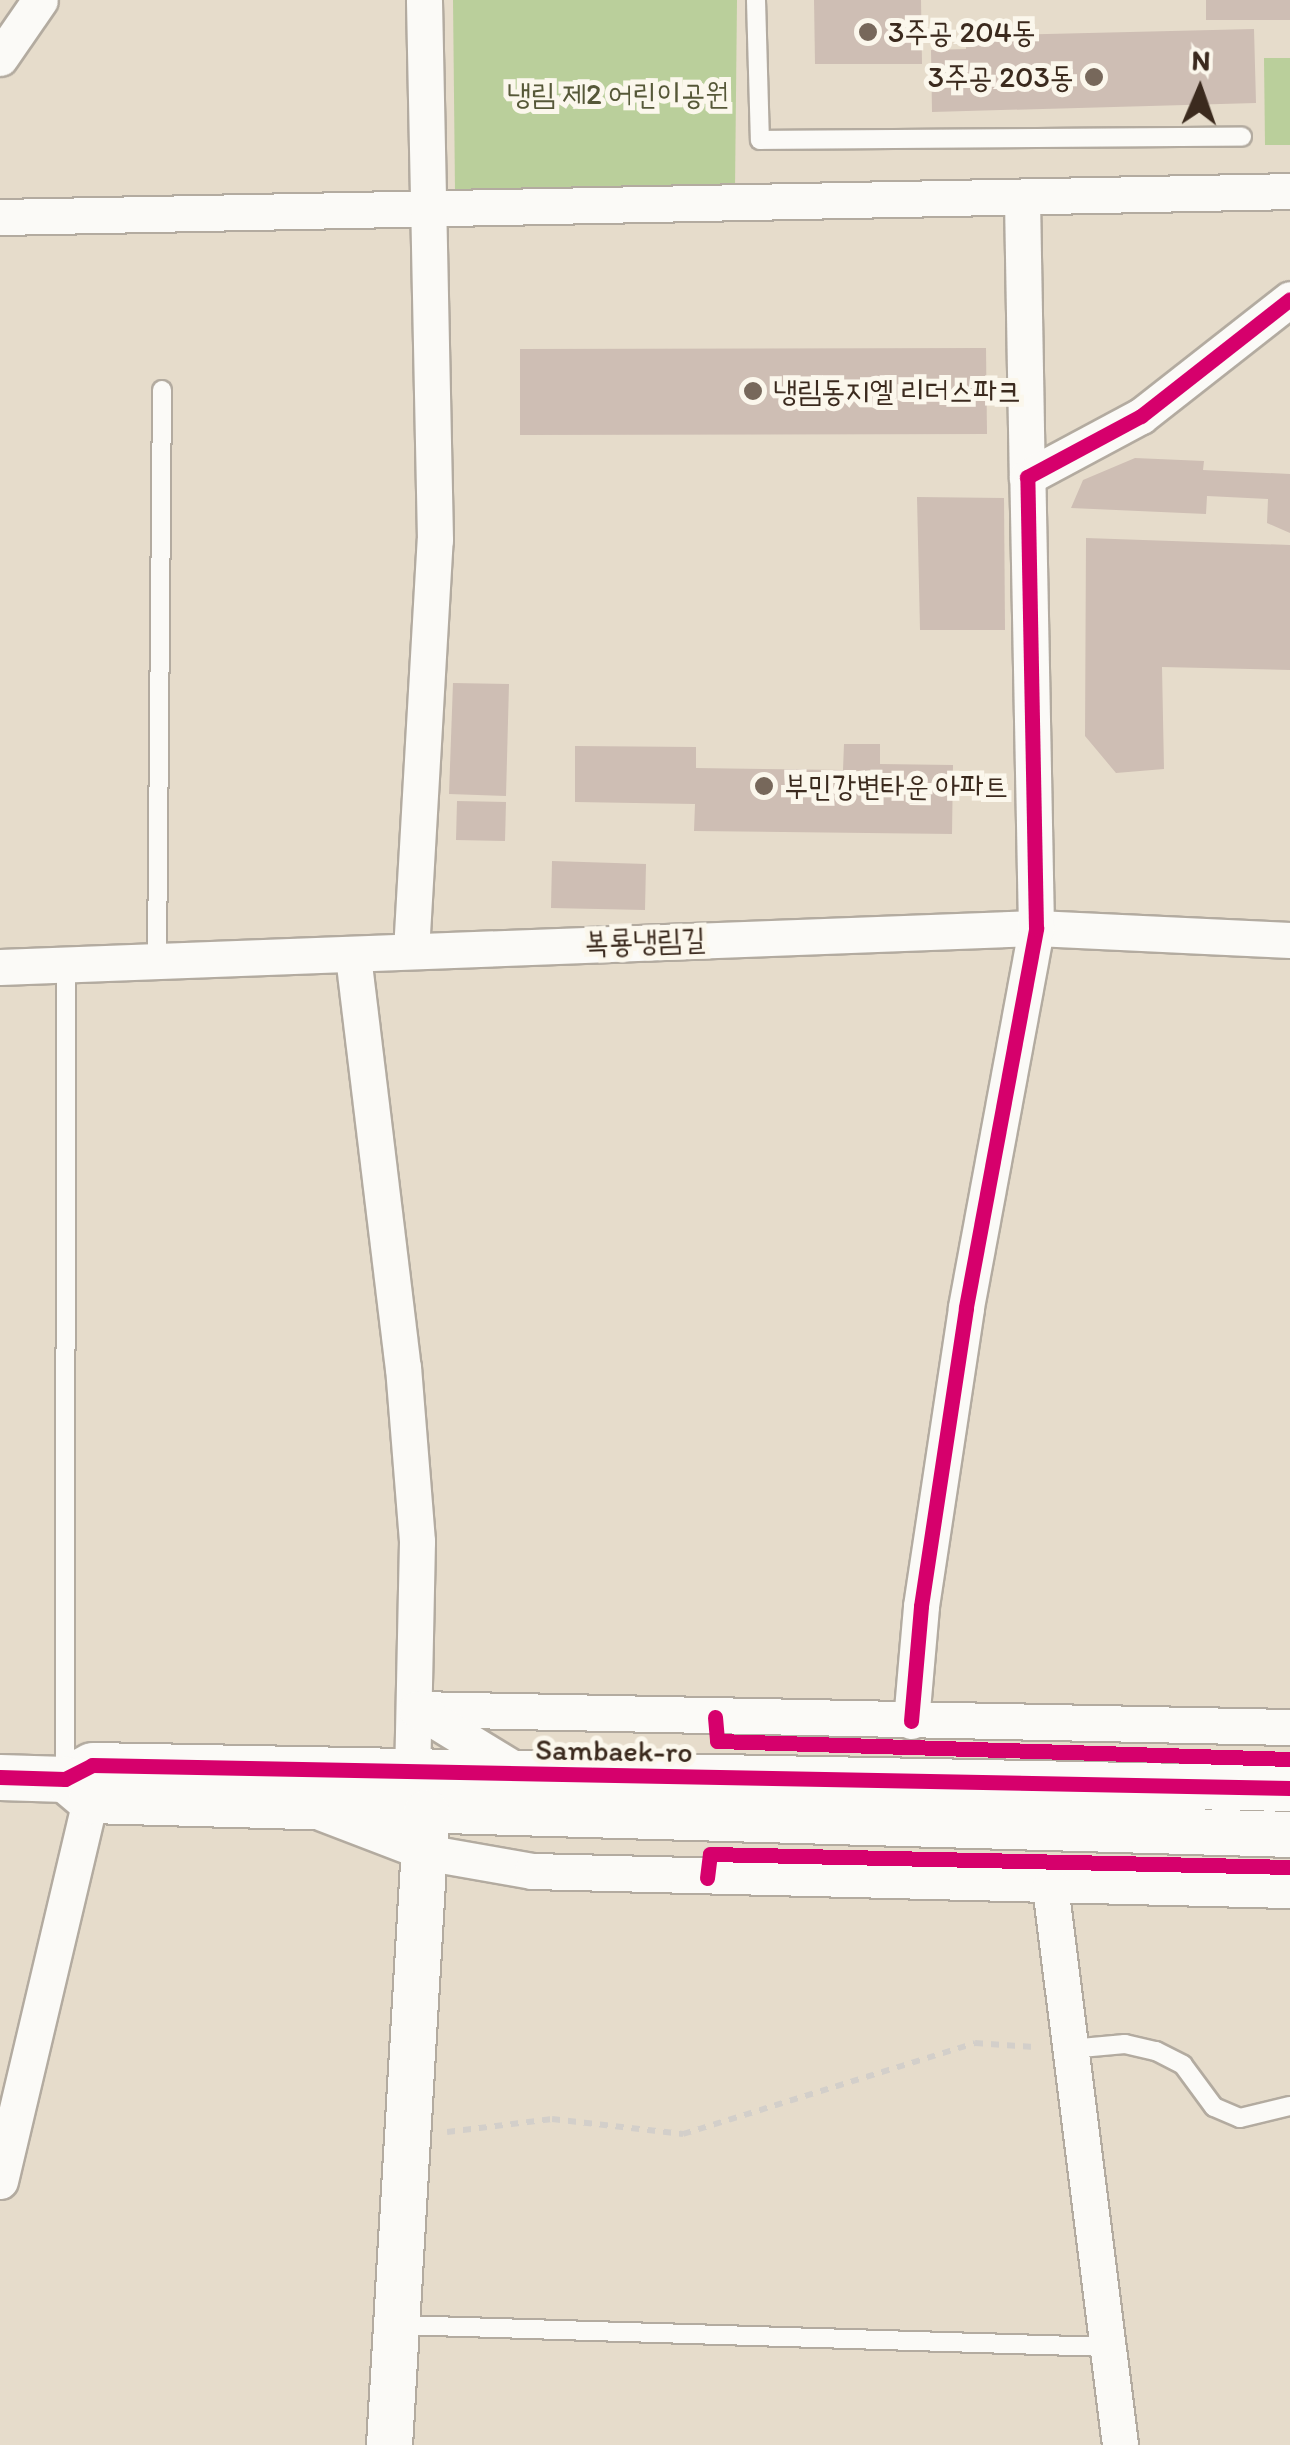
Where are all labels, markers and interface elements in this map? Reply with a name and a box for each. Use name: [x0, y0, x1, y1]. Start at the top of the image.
place label: 3주공 204동: [888, 14, 1036, 50]
marker: 3주공 204동: [857, 21, 879, 43]
north arrow: [1150, 40, 1250, 140]
text: N: [1191, 43, 1211, 77]
place label: 3주공 203동: [928, 59, 1074, 95]
marker: 3주공 203동: [1083, 66, 1105, 88]
park label: 냉림 제2 어린이공원: [507, 76, 729, 112]
place label: 냉림동지엘 리더스파크: [773, 373, 1021, 409]
marker: 냉림동지엘 리더스파크: [742, 380, 764, 402]
place label: 부민강변타운 아파트: [784, 768, 1008, 804]
marker: 부민강변타운 아파트: [753, 775, 775, 797]
street label: 복룡냉림길: [584, 921, 706, 961]
street label: Sambaek-ro: [535, 1732, 693, 1770]

